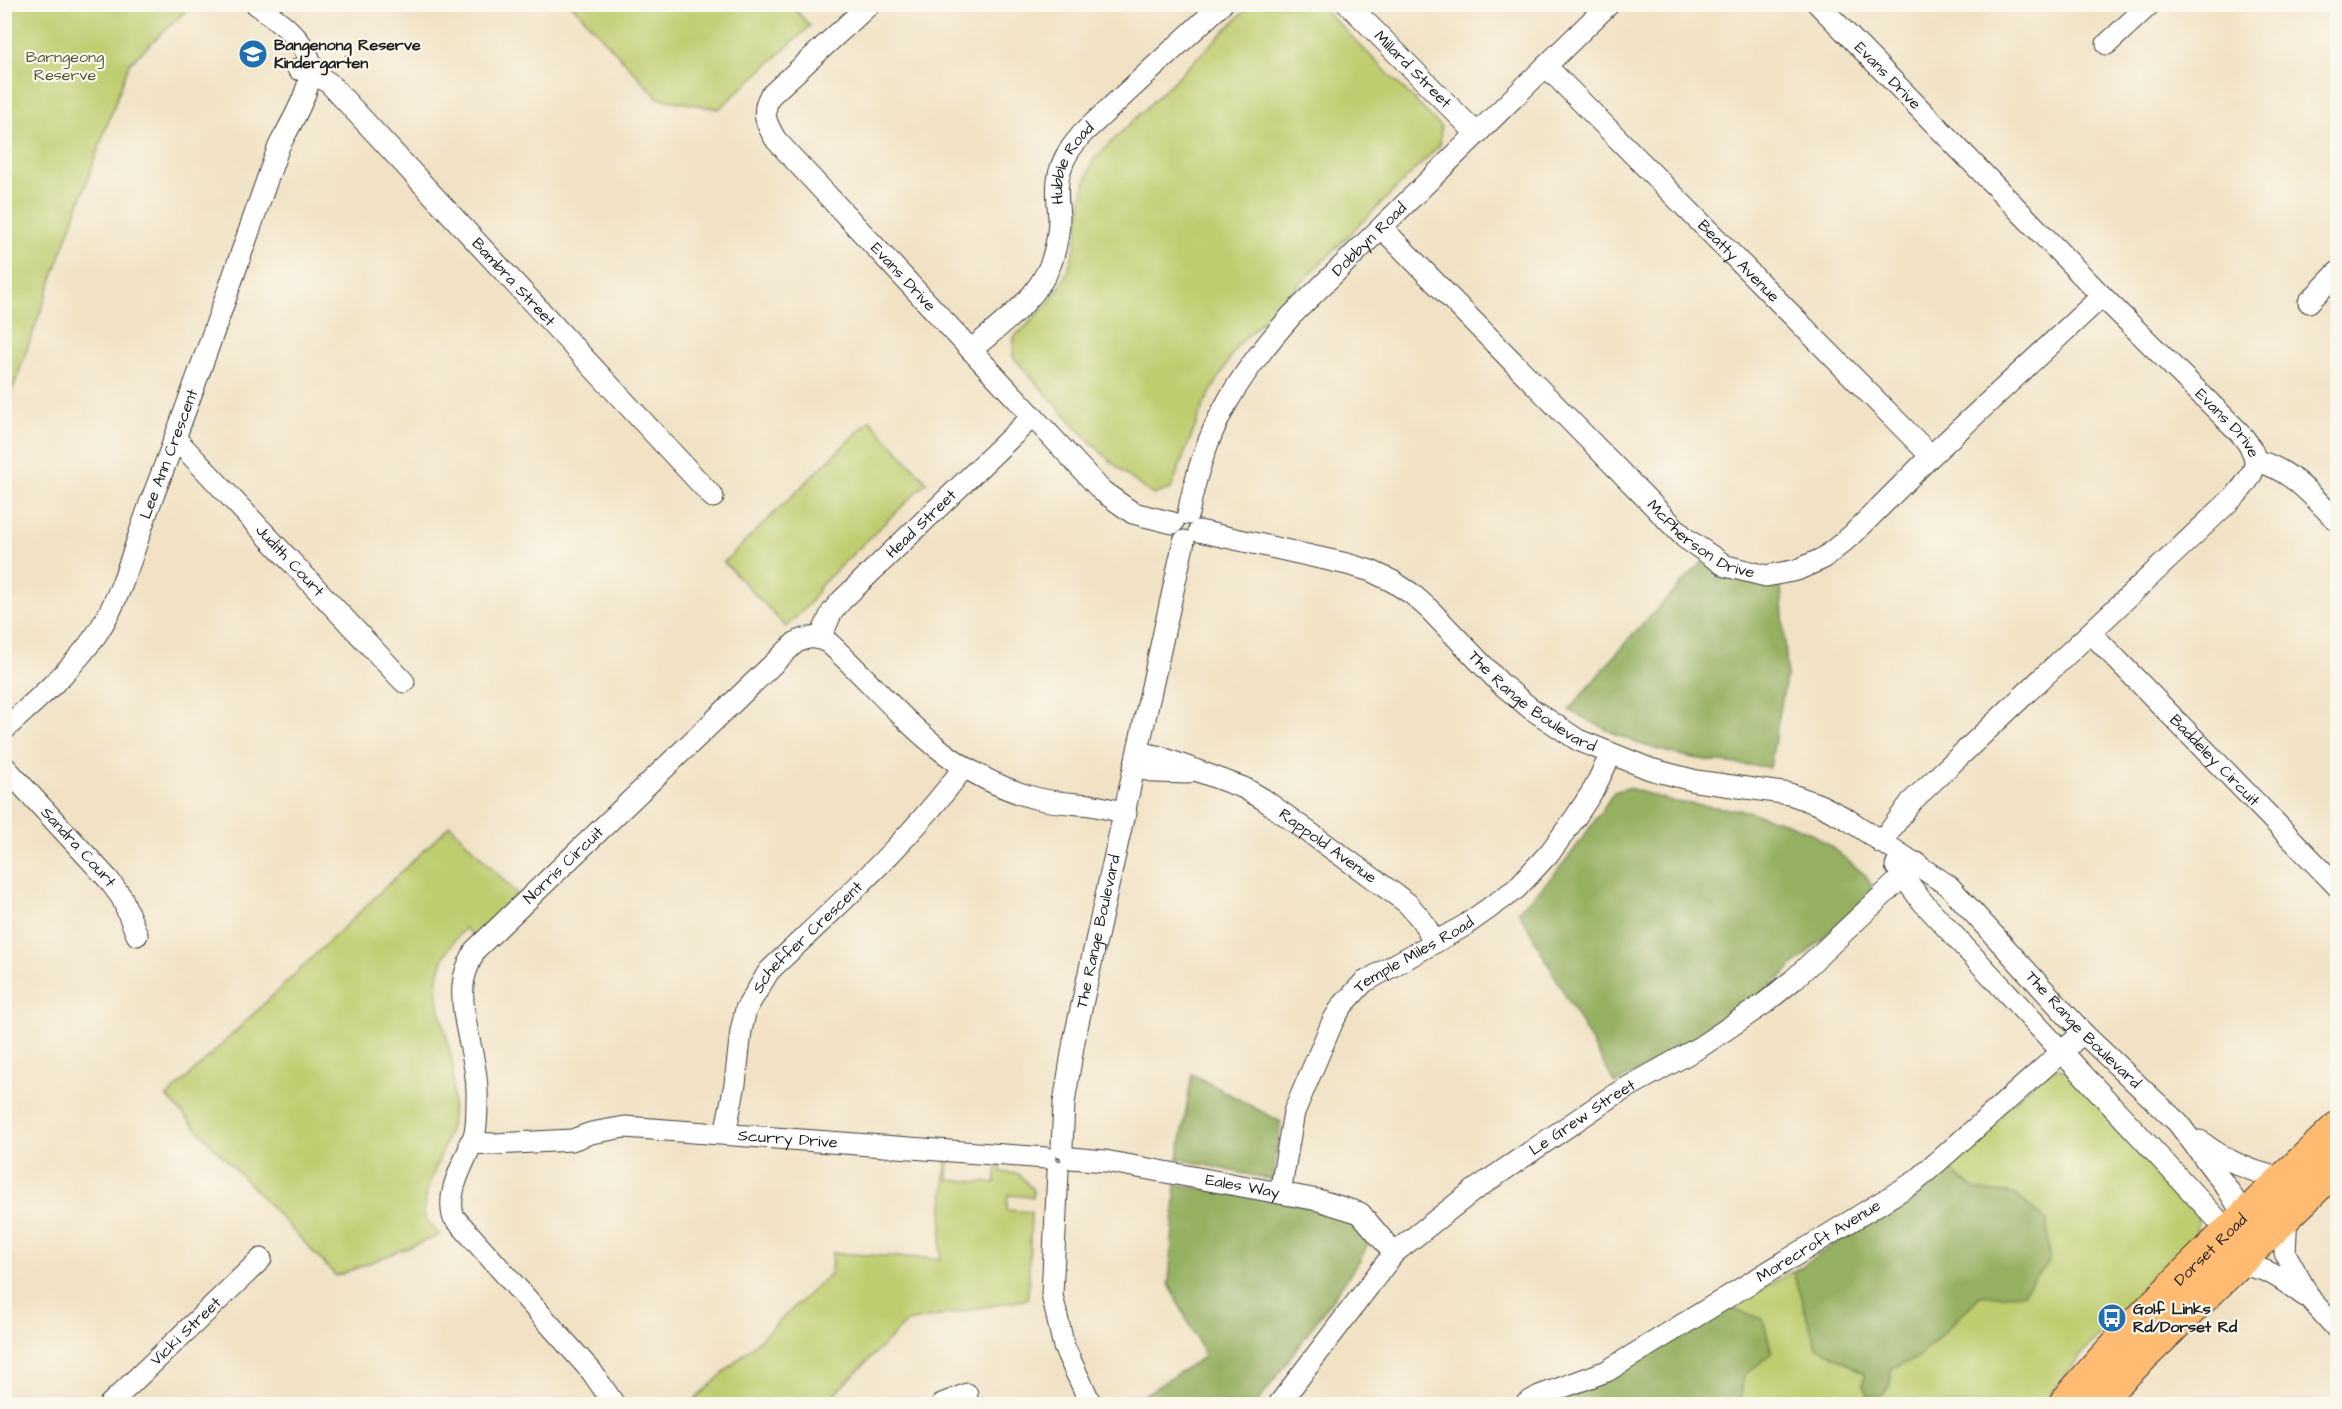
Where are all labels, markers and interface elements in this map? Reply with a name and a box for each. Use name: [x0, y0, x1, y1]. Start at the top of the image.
street label: Millard Street: [1369, 25, 1457, 113]
place label: Bangenong Reserve Kindergarten: [274, 34, 421, 76]
street label: Evans Drive: [1850, 37, 1926, 115]
school or university icon: Bangenong Reserve Kindergarten: [237, 38, 269, 70]
park label: Barngeong Reserve: [26, 46, 104, 86]
street label: Hubble Road: [1046, 117, 1099, 205]
street label: Dobbyn Road: [1327, 197, 1412, 281]
street label: Beatty Avenue: [1693, 215, 1785, 307]
street label: Bambra Street: [467, 233, 561, 332]
street label: Evans Drive: [866, 238, 941, 317]
street label: Evans Drive: [2190, 383, 2265, 461]
street label: Lee Ann Crescent: [134, 385, 203, 522]
street label: Head Street: [881, 484, 962, 563]
street label: McPherson Drive: [1642, 495, 1757, 584]
street label: Judith Court: [251, 520, 330, 602]
street label: The Range Boulevard: [1463, 645, 1600, 757]
street label: Baddeley Circuit: [2165, 709, 2265, 811]
street label: Sandra Court: [36, 802, 122, 892]
street label: Rappold Avenue: [1275, 803, 1381, 889]
street label: Norris Circuit: [519, 821, 609, 909]
street label: The Range Boulevard: [1070, 852, 1126, 1010]
street label: Scheffer Crescent: [747, 876, 868, 997]
street label: Temple Miles Road: [1348, 911, 1478, 998]
street label: The Range Boulevard: [2021, 966, 2146, 1094]
street label: Le Grew Street: [1525, 1074, 1640, 1161]
street label: Scurry Drive: [737, 1124, 839, 1154]
street label: Eales Way: [1204, 1169, 1282, 1205]
street label: Morecroft Avenue: [1752, 1194, 1885, 1288]
street label: Dorset Road: [2169, 1209, 2252, 1291]
street label: Vicki Street: [145, 1292, 226, 1371]
place label: Golf Links Rd/Dorset Rd: [2133, 1298, 2238, 1338]
bus stop icon: Golf Links Rd/Dorset Rd: [2096, 1302, 2128, 1334]

